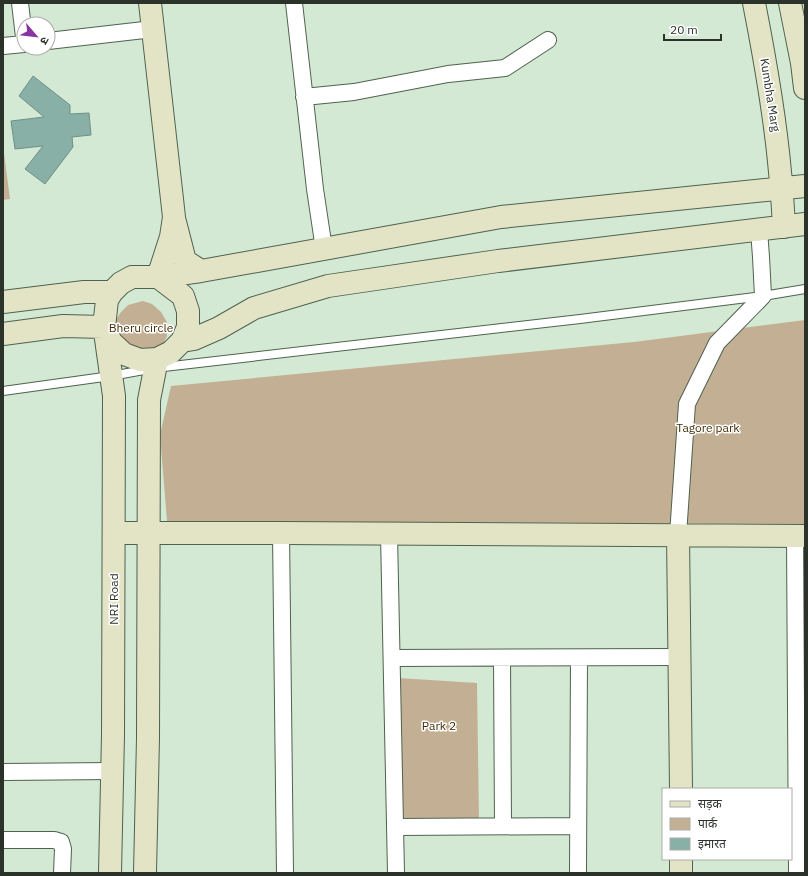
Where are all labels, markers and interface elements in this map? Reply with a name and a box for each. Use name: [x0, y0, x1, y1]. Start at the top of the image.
north arrow: [16, 16, 56, 56]
scale bar: [664, 16, 721, 42]
text: 20 m: [670, 22, 698, 37]
text: उ: [37, 35, 53, 47]
street label: Kumbha Marg: [757, 57, 784, 133]
park label: Bheru circle: [109, 320, 174, 335]
park label: Tagore park: [676, 420, 740, 435]
street label: NRI Road: [106, 573, 121, 625]
park label: Park 2: [422, 718, 456, 733]
legend: [662, 788, 792, 860]
text: सड़क: [698, 796, 723, 811]
text: पार्क: [698, 816, 718, 831]
text: इमारत: [698, 836, 727, 851]

